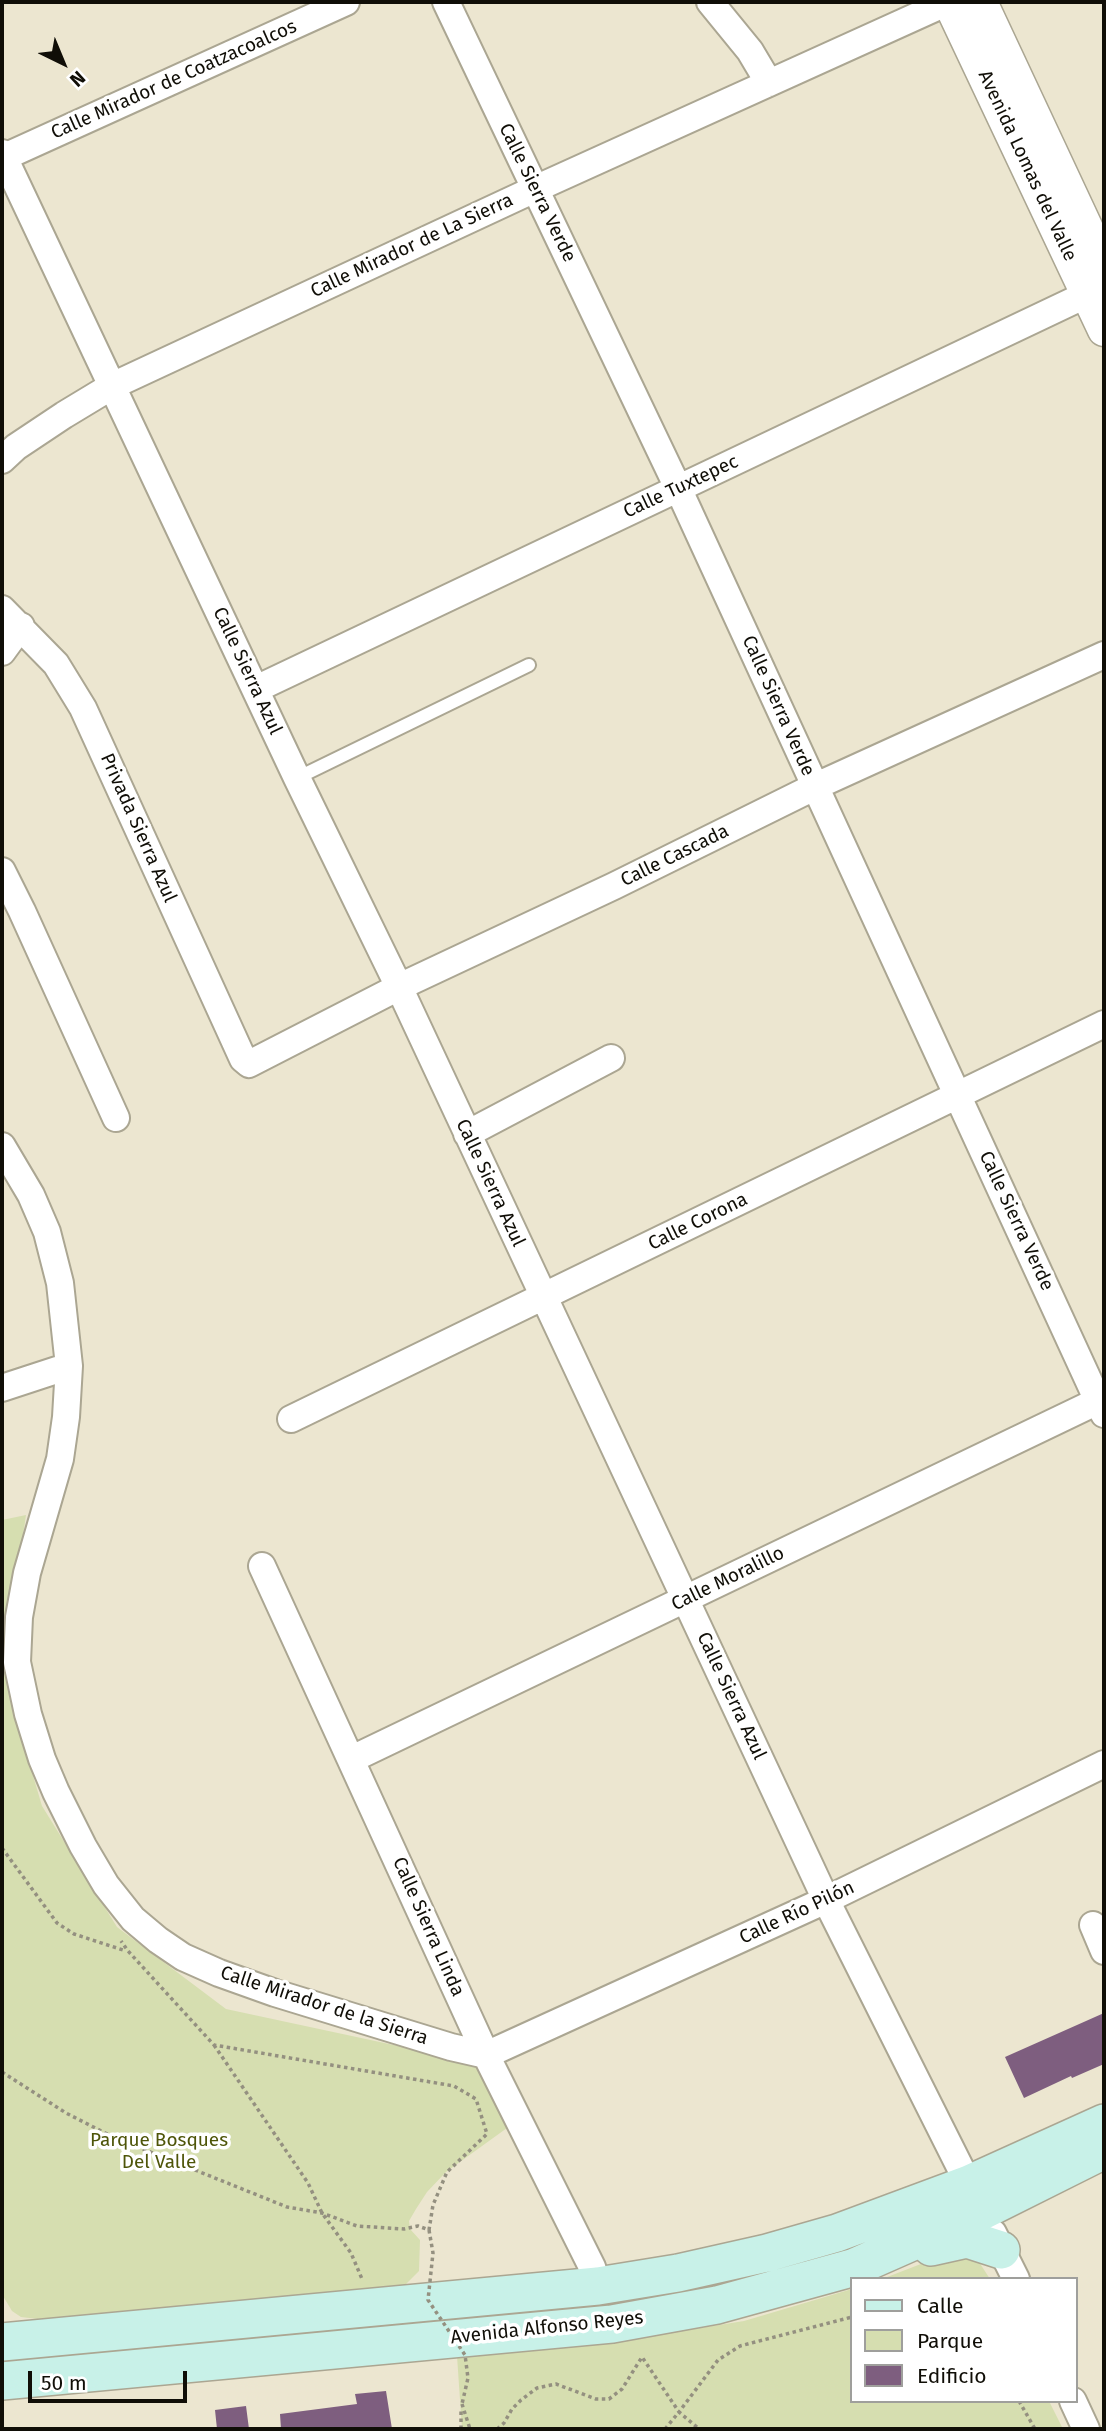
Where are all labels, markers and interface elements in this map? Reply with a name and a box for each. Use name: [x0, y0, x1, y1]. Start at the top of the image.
street label: Calle Mirador de Coatzacoalcos: [48, 15, 300, 145]
north arrow: [28, 28, 98, 98]
text: N: [65, 66, 90, 91]
street label: Avenida Lomas del Valle: [973, 67, 1081, 265]
street label: Calle Sierra Verde: [494, 120, 580, 266]
street label: Calle Mirador de La Sierra: [307, 189, 517, 303]
street label: Calle Tuxtepec: [620, 450, 742, 524]
street label: Calle Sierra Azul: [207, 604, 287, 738]
street label: Calle Sierra Verde: [737, 632, 819, 780]
street label: Privada Sierra Azul: [95, 750, 181, 906]
street label: Calle Cascada: [617, 820, 733, 892]
street label: Calle Sierra Azul: [450, 1116, 530, 1250]
street label: Calle Sierra Verde: [974, 1148, 1058, 1294]
street label: Calle Corona: [645, 1188, 751, 1256]
street label: Calle Moralillo: [668, 1542, 788, 1616]
street label: Calle Sierra Azul: [691, 1629, 771, 1763]
street label: Calle Sierra Linda: [387, 1854, 469, 2000]
street label: Calle Río Pilón: [736, 1876, 858, 1950]
street label: Calle Mirador de la Sierra: [217, 1962, 431, 2050]
park label: Parque Bosques Del Valle: [90, 2130, 228, 2174]
legend: [850, 2277, 1078, 2403]
text: Calle: [917, 2293, 963, 2319]
street label: Avenida Alfonso Reyes: [450, 2307, 644, 2349]
text: Parque: [917, 2328, 983, 2354]
scale bar: [32, 2358, 191, 2402]
text: Edificio: [917, 2363, 987, 2389]
text: 50 m: [41, 2370, 87, 2396]

